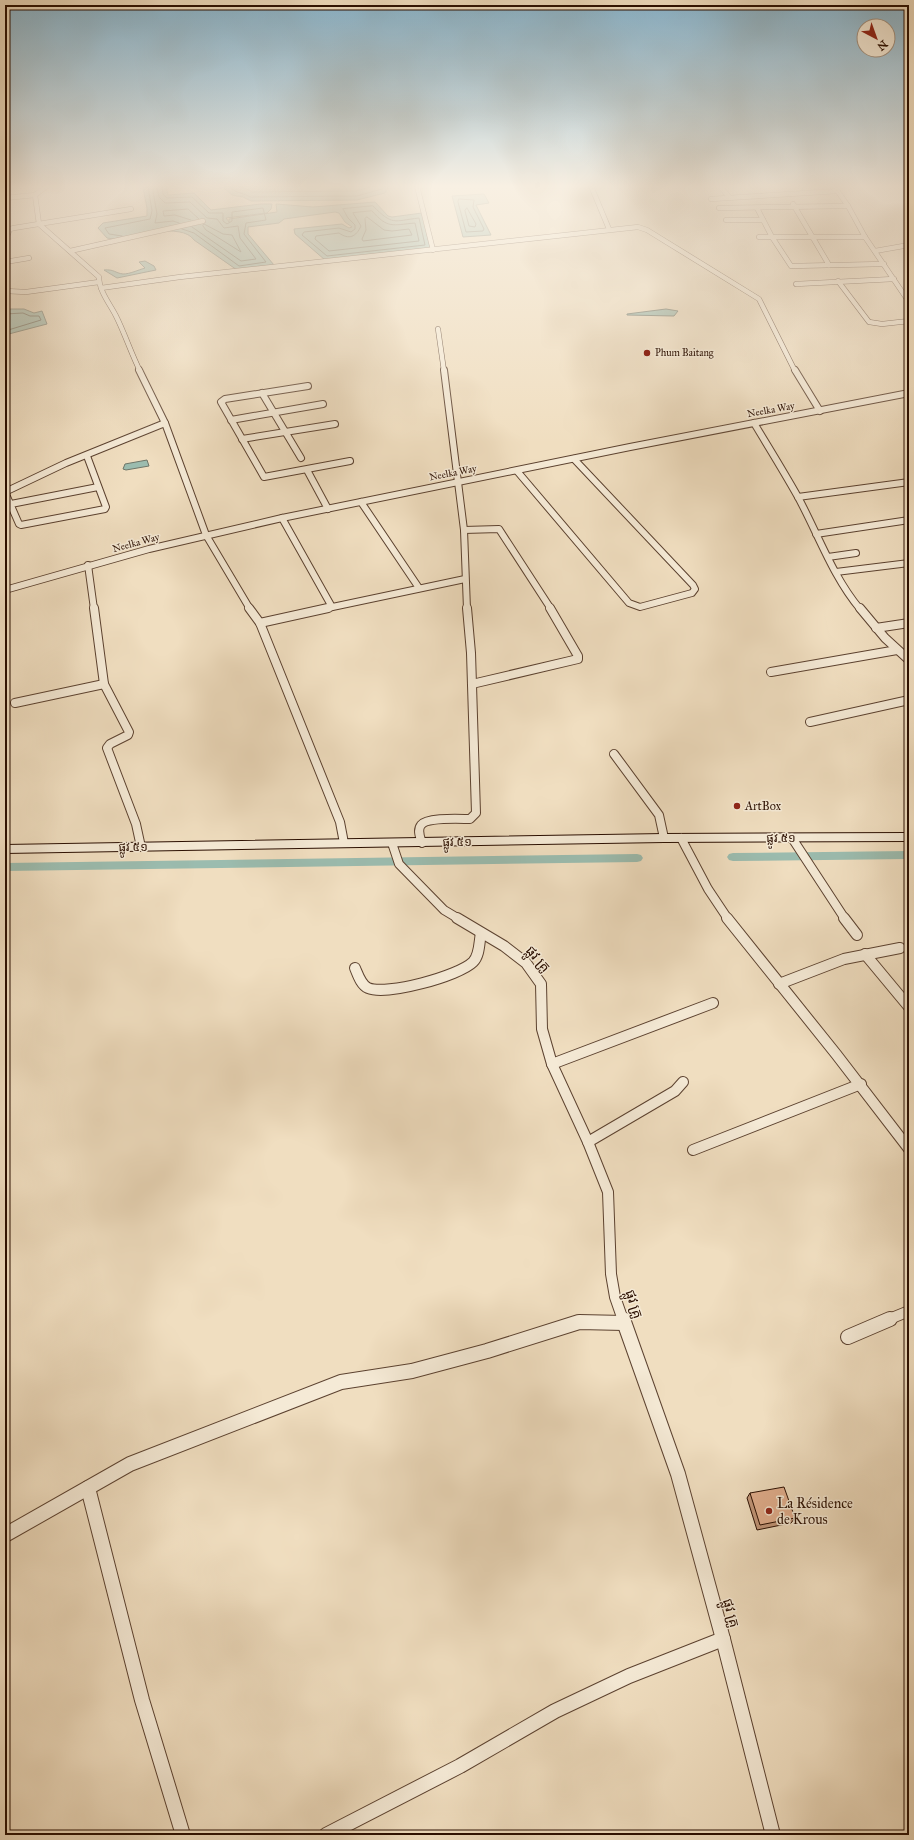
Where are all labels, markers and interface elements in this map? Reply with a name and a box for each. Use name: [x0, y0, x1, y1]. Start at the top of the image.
north arrow: [856, 18, 896, 58]
text: N: [874, 37, 890, 54]
place label: Phum Baitang: [655, 347, 714, 359]
marker: Phum Baitang: [642, 348, 652, 358]
street label: Neelka Way: [746, 400, 796, 420]
street label: Neelka Way: [428, 462, 478, 483]
street label: Neelka Way: [111, 531, 161, 555]
place label: ArtBox: [744, 799, 782, 813]
marker: ArtBox: [732, 801, 742, 811]
street label: ផ្លូវ ៥១: [766, 831, 796, 849]
street label: ផ្លូវ ៥១: [442, 835, 472, 853]
street label: ផ្លូវ ៥១: [118, 840, 148, 858]
street label: ផ្លូវ គ្រូ: [520, 942, 554, 978]
street label: ផ្លូវ គ្រូ: [618, 1287, 647, 1322]
place label: La Résidence de Krous: [777, 1495, 853, 1528]
marker: La Résidence de Krous: [764, 1506, 774, 1516]
street label: ផ្លូវ គ្រូ: [716, 1597, 743, 1630]

